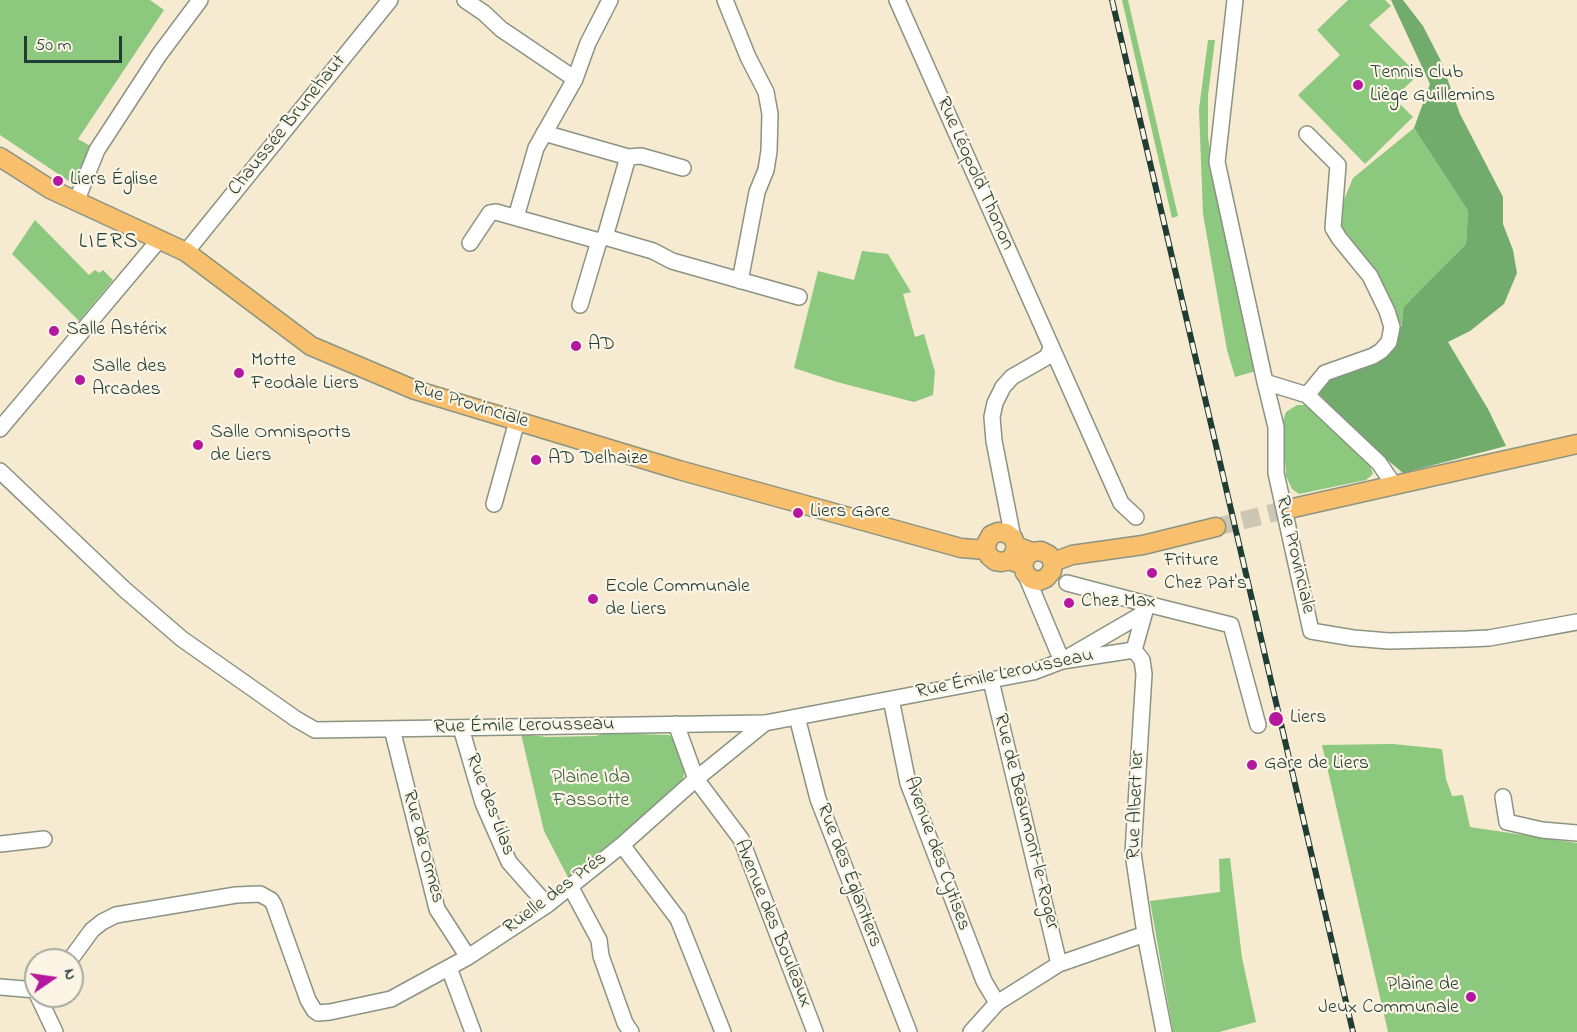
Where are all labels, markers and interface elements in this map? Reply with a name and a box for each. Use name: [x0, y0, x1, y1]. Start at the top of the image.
scale bar: [27, 24, 124, 62]
text: 50 m: [35, 33, 72, 59]
street label: Chaussée Brunehaut: [224, 51, 352, 201]
place label: Tennis club Liège Guillemins: [1370, 62, 1495, 109]
marker: Tennis club Liège Guillemins: [1351, 78, 1365, 92]
street label: Rue Léopold Thonon: [929, 94, 1019, 254]
place label: Liers Église: [70, 169, 158, 193]
marker: Liers Église: [51, 174, 65, 188]
district label: LIERS: [79, 230, 139, 256]
place label: Salle Astérix: [66, 319, 167, 343]
marker: Salle Astérix: [47, 324, 61, 338]
place label: AD: [588, 334, 615, 358]
marker: AD: [569, 339, 583, 353]
place label: Motte Feodale Liers: [251, 350, 359, 397]
place label: Salle des Arcades: [92, 356, 167, 403]
marker: Motte Feodale Liers: [232, 366, 246, 380]
marker: Salle des Arcades: [73, 373, 87, 387]
street label: Rue Provinciale: [409, 377, 531, 435]
place label: Salle Omnisports de Liers: [210, 422, 351, 469]
marker: Salle Omnisports de Liers: [191, 438, 205, 452]
place label: AD Delhaize: [548, 448, 648, 472]
marker: AD Delhaize: [529, 453, 543, 467]
street label: Rue Provinciale: [1269, 494, 1319, 616]
place label: Liers Gare: [810, 501, 890, 525]
marker: Liers Gare: [791, 506, 805, 520]
place label: Friture Chez Pat's: [1164, 550, 1247, 597]
marker: Friture Chez Pat's: [1145, 566, 1159, 580]
place label: Ecole Communale de Liers: [605, 576, 750, 623]
place label: Chez Max: [1081, 591, 1156, 615]
marker: Ecole Communale de Liers: [586, 592, 600, 606]
marker: Chez Max: [1062, 596, 1076, 610]
street label: Rue Émile Lerousseau: [914, 644, 1096, 706]
place label: Liers: [1290, 707, 1326, 731]
marker: Liers: [1267, 710, 1285, 728]
street label: Rue de Beaumont-le-Roger: [987, 712, 1063, 932]
street label: Rue Émile Lerousseau: [433, 713, 615, 741]
street label: Rue Albert Ier: [1123, 750, 1151, 860]
street label: Rue des Lilas: [459, 751, 519, 859]
place label: Gare de Liers: [1264, 753, 1369, 777]
marker: Gare de Liers: [1245, 758, 1259, 772]
park label: Plaine Ida Fassotte: [552, 767, 630, 814]
street label: Avenue des Cytises: [897, 774, 975, 934]
street label: Rue de Ormes: [395, 788, 449, 906]
street label: Rue des Églantiers: [810, 801, 886, 951]
street label: Avenue des Bouleaux: [727, 837, 817, 1011]
street label: Ruelle des Prés: [500, 847, 612, 941]
north arrow: [24, 948, 84, 1008]
text: N: [57, 966, 82, 982]
place label: Plaine de Jeux Communale: [1318, 974, 1459, 1021]
marker: Plaine de Jeux Communale: [1464, 990, 1478, 1004]

